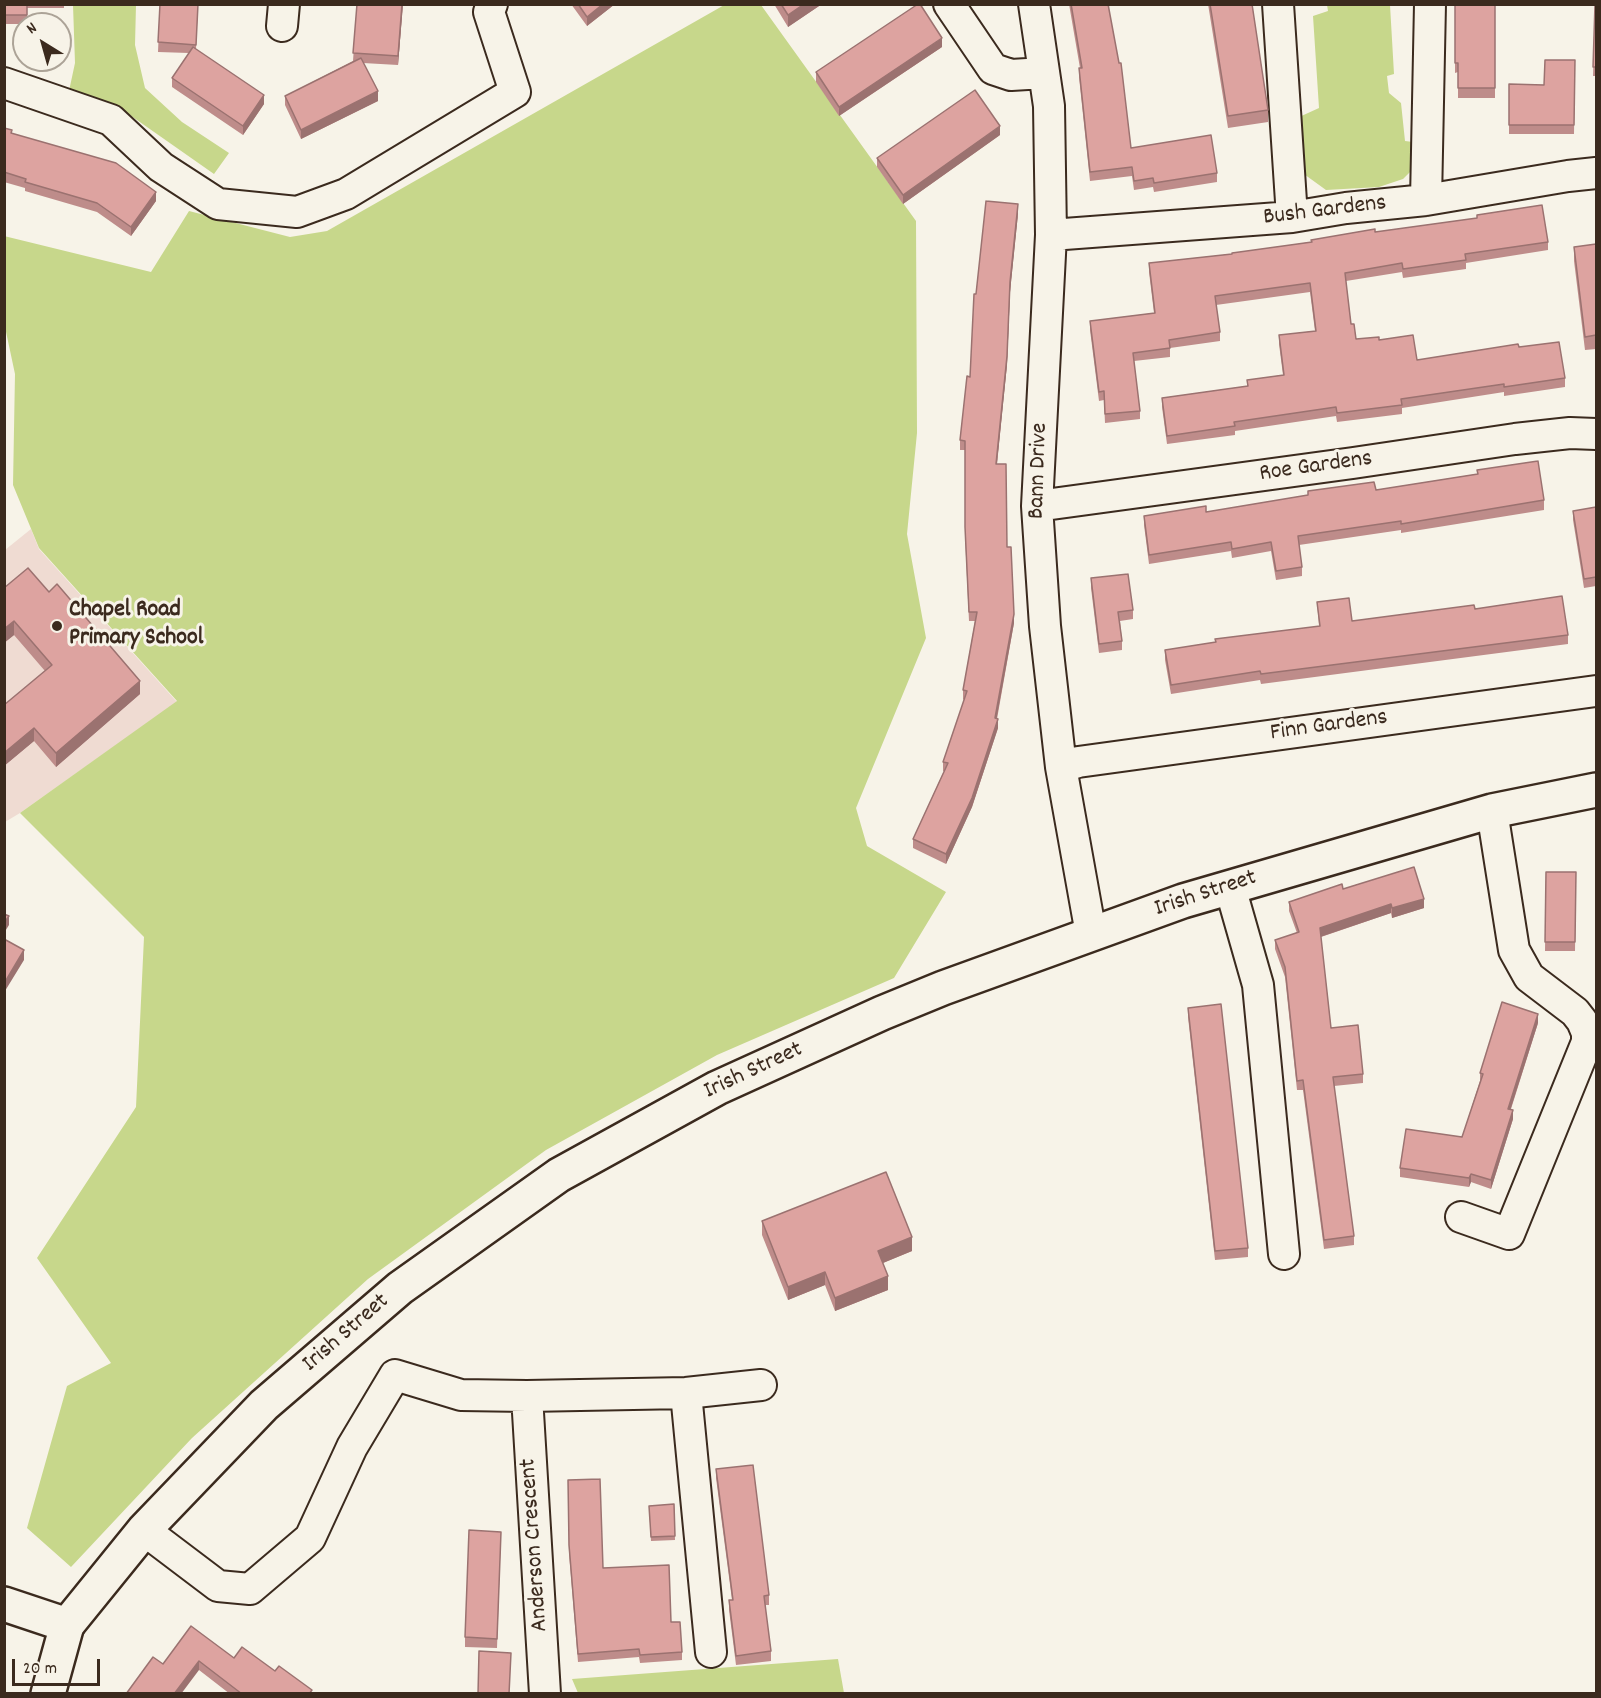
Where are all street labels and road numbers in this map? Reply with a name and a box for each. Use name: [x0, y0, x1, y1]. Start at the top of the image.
street label: Bush Gardens: [1262, 190, 1388, 234]
street label: Bann Drive: [1024, 422, 1056, 520]
street label: Roe Gardens: [1258, 446, 1374, 490]
street label: Finn Gardens: [1269, 705, 1389, 749]
street label: Irish Street: [1151, 865, 1261, 925]
street label: Irish Street: [700, 1037, 808, 1107]
street label: Irish Street: [298, 1288, 396, 1380]
street label: Anderson Crescent: [516, 1457, 556, 1633]

